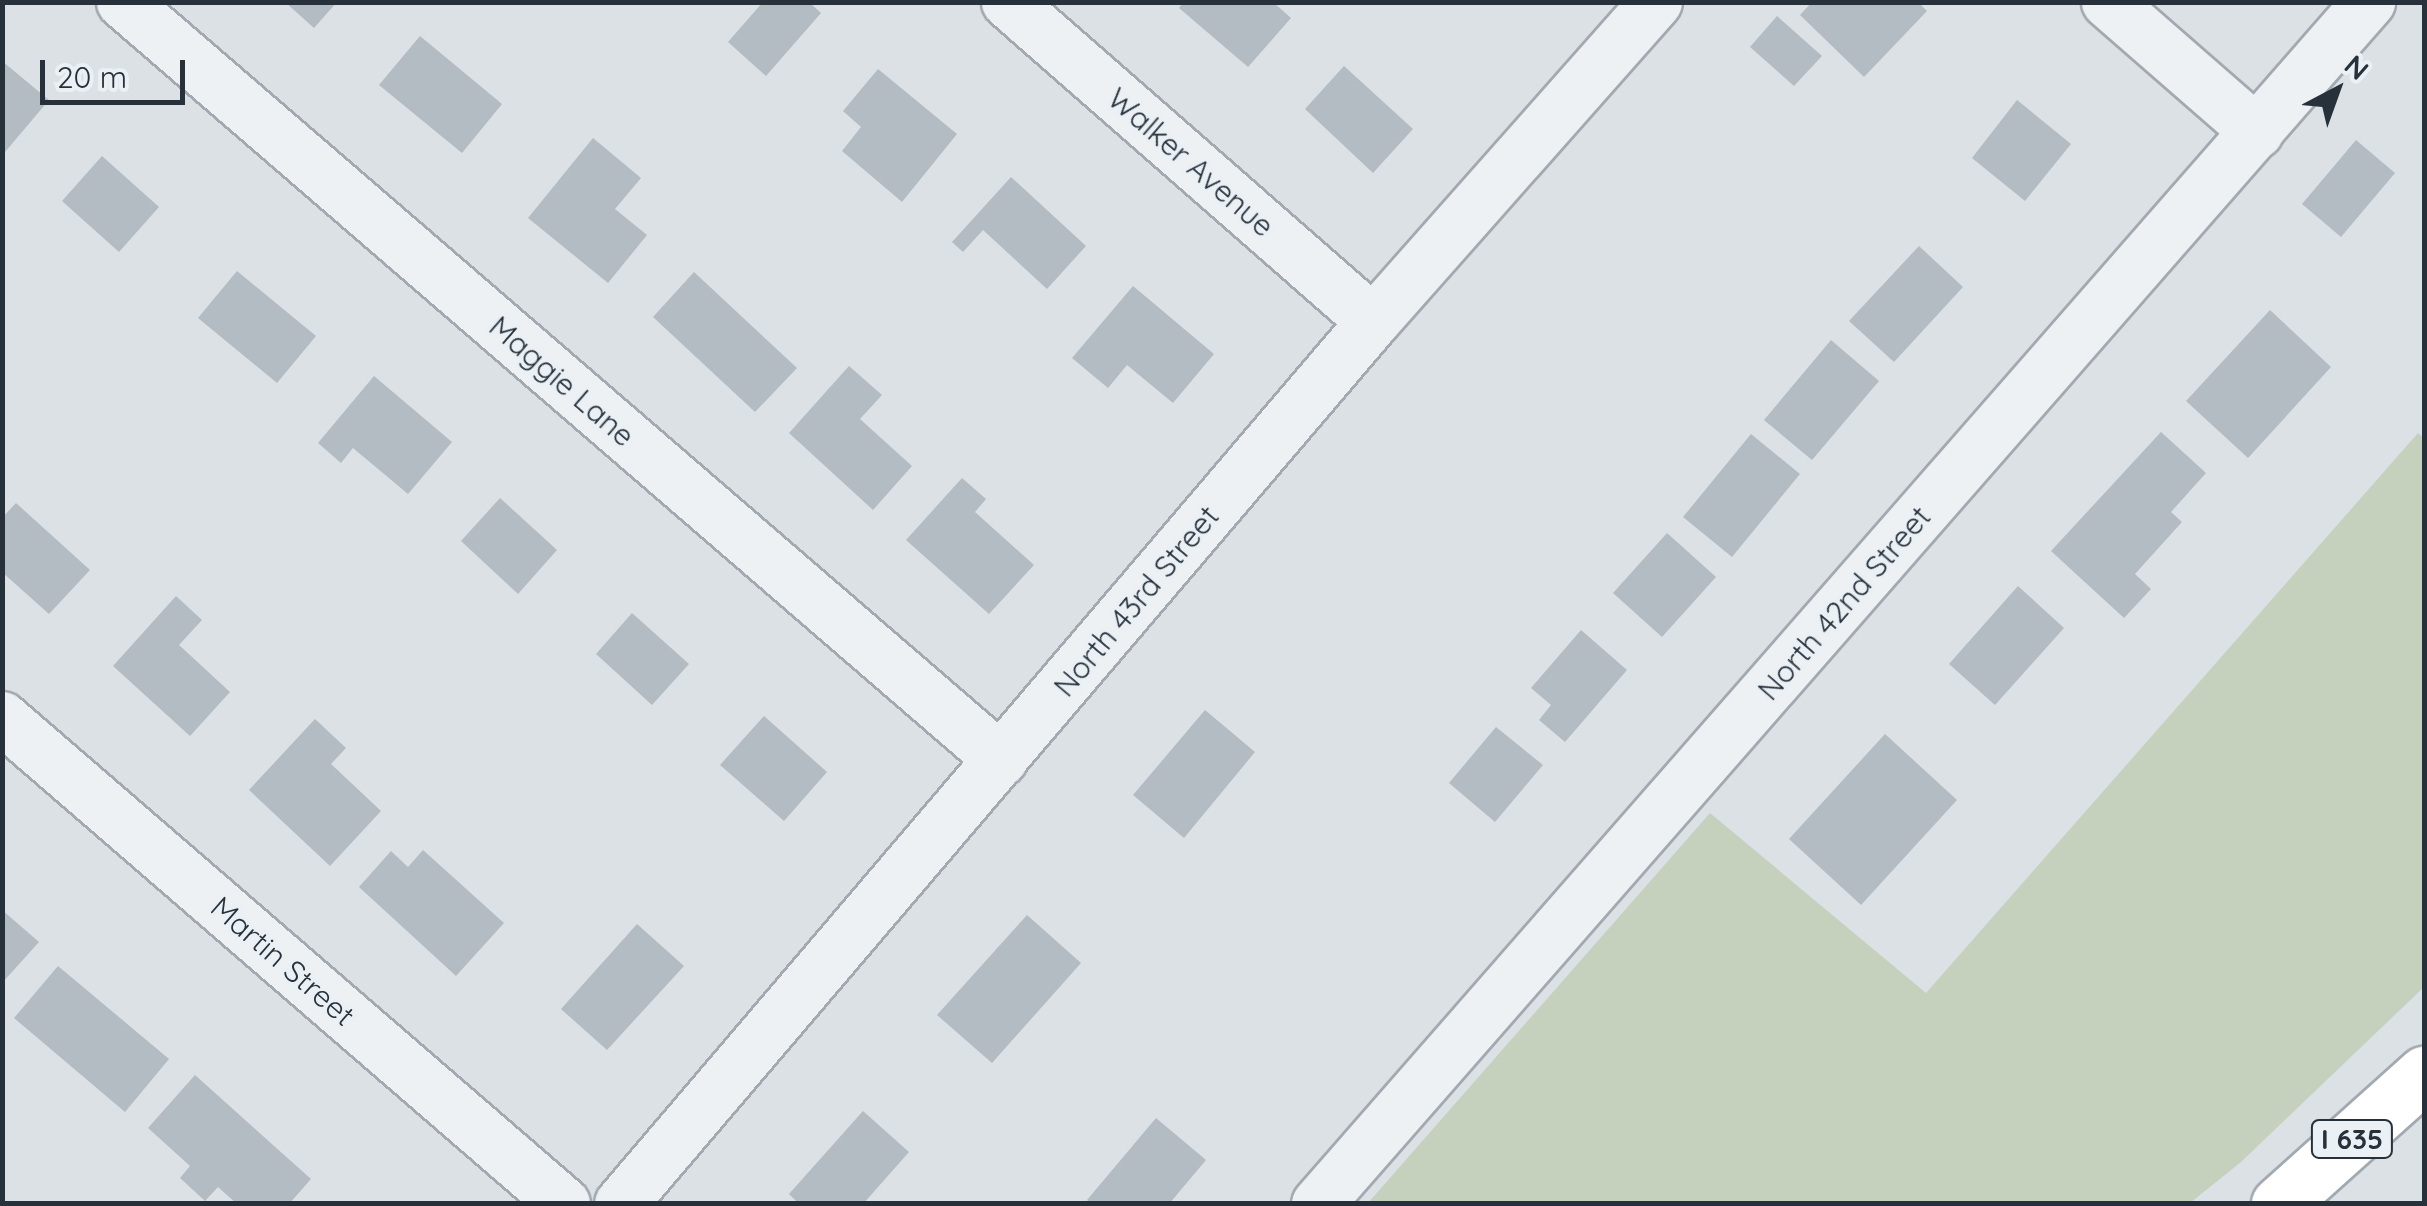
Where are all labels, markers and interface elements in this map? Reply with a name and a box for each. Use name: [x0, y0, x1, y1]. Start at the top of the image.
scale bar: [45, 40, 190, 102]
north arrow: [2287, 40, 2387, 140]
text: N: [2338, 47, 2376, 87]
text: 20 m: [57, 58, 127, 96]
street label: Walker Avenue: [1101, 80, 1281, 244]
street label: Maggie Lane: [482, 308, 642, 454]
street label: North 43rd Street: [1046, 498, 1226, 704]
street label: North 42nd Street: [1750, 499, 1938, 707]
street label: Martin Street: [204, 889, 362, 1033]
road number: I 635: [2310, 1116, 2394, 1162]

